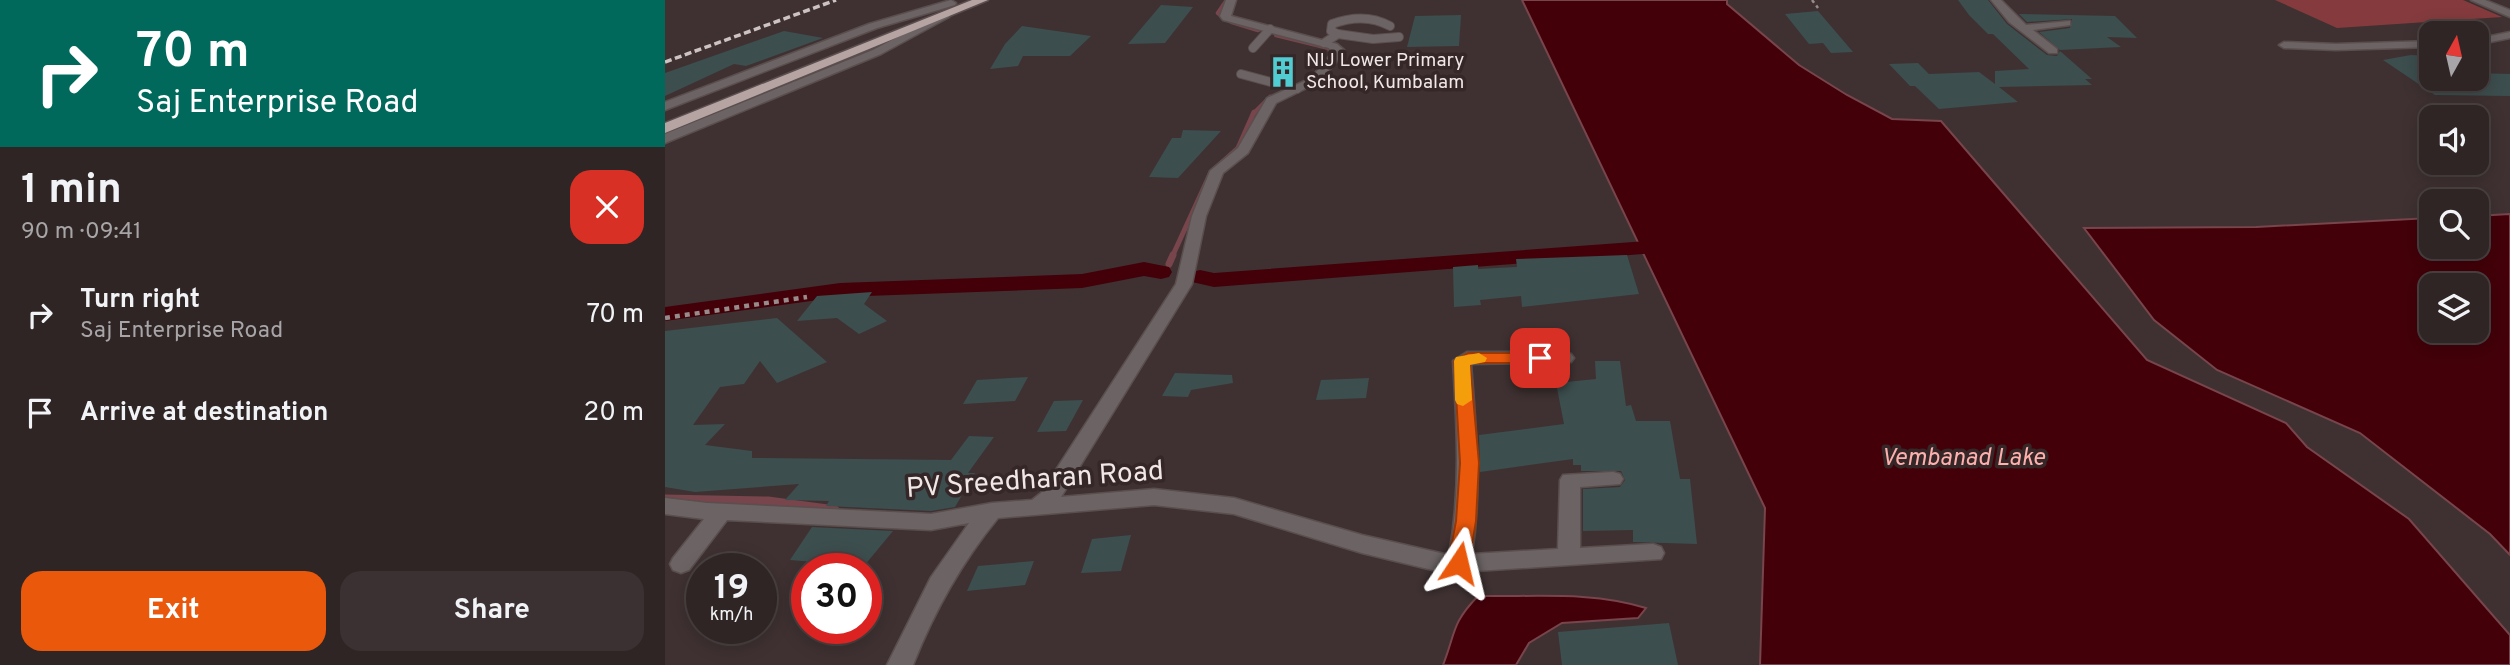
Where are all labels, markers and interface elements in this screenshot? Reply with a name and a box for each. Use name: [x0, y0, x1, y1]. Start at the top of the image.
north arrow: [2419, 21, 2489, 91]
map controls: [2419, 21, 2489, 343]
text: 70 m: [136, 23, 250, 85]
icon: right: [21, 28, 112, 119]
place label: NIJ Lower Primary School, Kumbalam: [1306, 49, 1464, 95]
building icon: NIJ Lower Primary School, Kumbalam: [1266, 55, 1300, 89]
text: Saj Enterprise Road: [136, 84, 419, 124]
button: sound: [2419, 105, 2489, 175]
text: 1 min: [21, 165, 122, 218]
button: close: [570, 170, 644, 244]
button: search: [2419, 189, 2489, 259]
text: 90 m · 09:41: [21, 218, 142, 247]
button: layers: [2419, 273, 2489, 343]
text: Turn right: [80, 284, 200, 317]
icon: right: [21, 296, 59, 334]
text: 70 m: [586, 299, 644, 332]
text: Saj Enterprise Road: [80, 317, 283, 346]
pin: [1510, 328, 1570, 388]
icon: arrive: [1521, 339, 1559, 377]
icon: arrive: [21, 394, 59, 432]
text: Arrive at destination: [80, 397, 328, 430]
text: 20 m: [583, 397, 644, 430]
water label: Vembanad Lake: [1881, 444, 2046, 474]
street label: PV Sreedharan Road: [905, 454, 1165, 508]
position arrow: [1422, 526, 1496, 600]
speed limit sign: 30: [791, 553, 882, 644]
text: 19: [714, 567, 749, 611]
button: Exit: [21, 571, 326, 651]
button: Share: [340, 571, 644, 651]
text: km/h: [710, 604, 753, 627]

